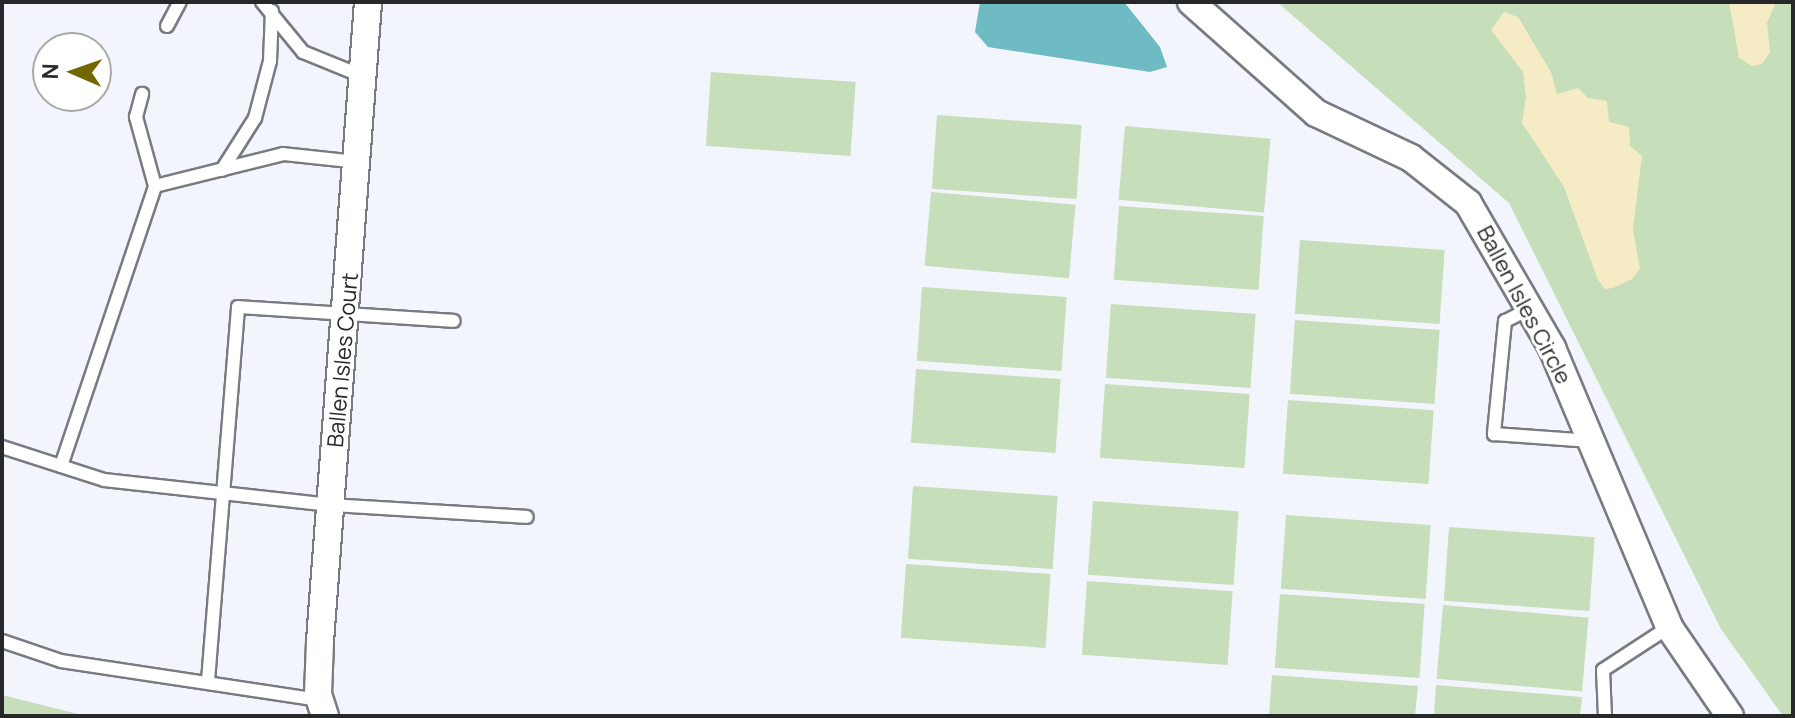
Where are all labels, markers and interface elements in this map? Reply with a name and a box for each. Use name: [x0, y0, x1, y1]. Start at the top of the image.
north arrow: [32, 32, 112, 112]
text: N: [35, 63, 65, 80]
street label: Ballen Isles Circle: [1471, 222, 1577, 388]
street label: Ballen Isles Court: [322, 272, 364, 448]

